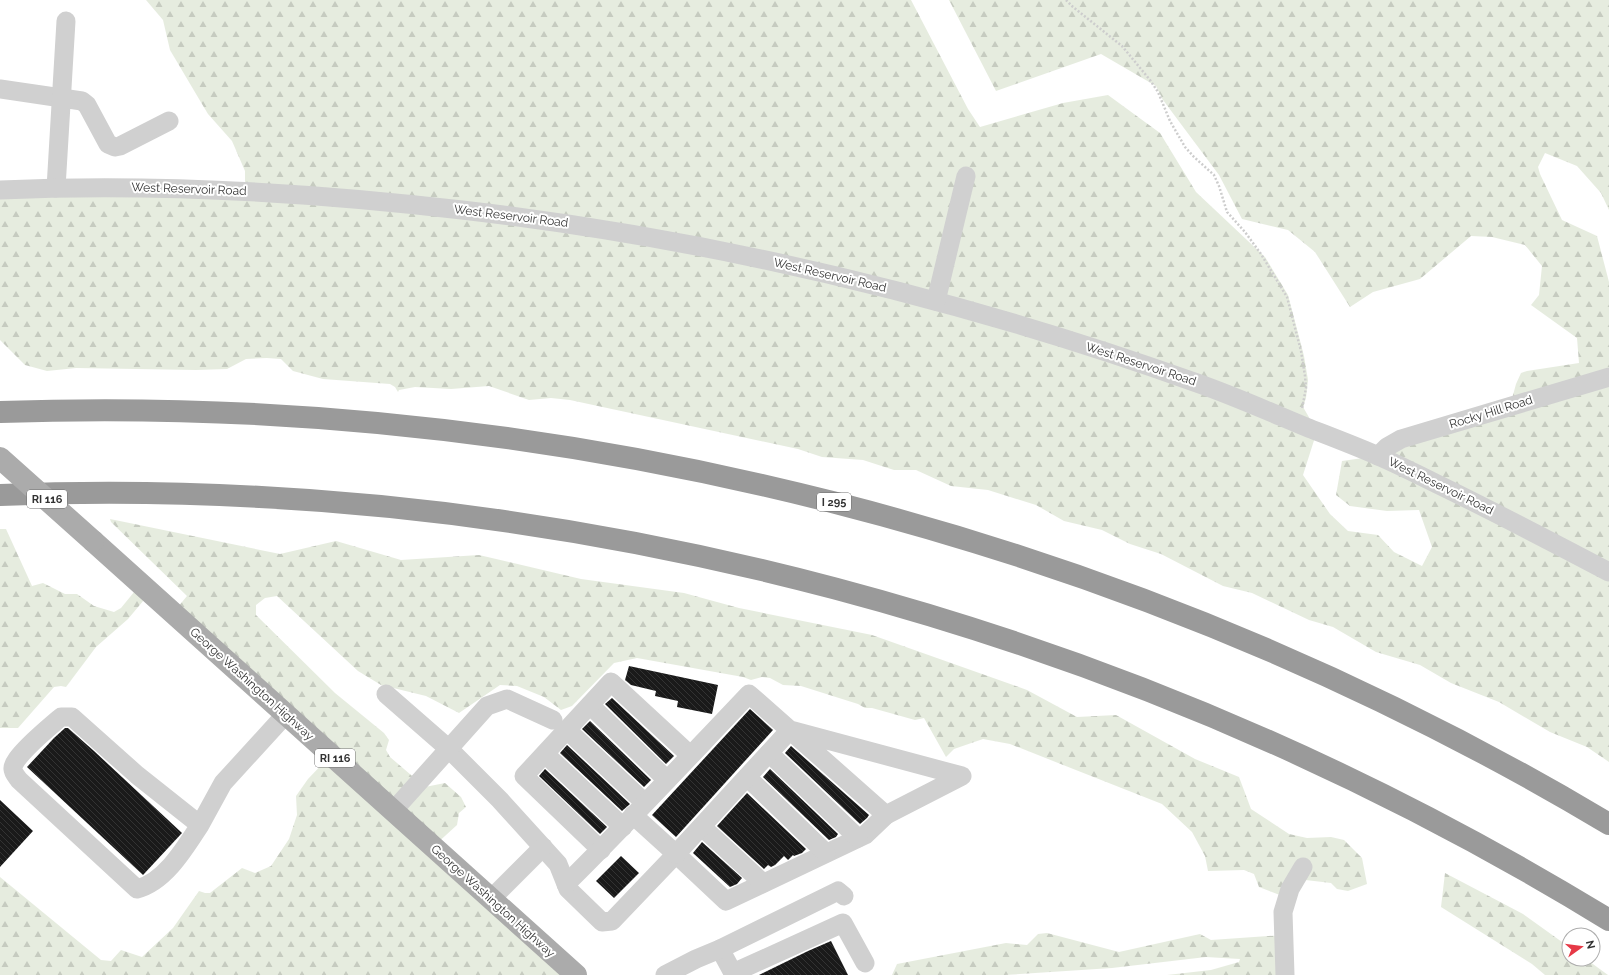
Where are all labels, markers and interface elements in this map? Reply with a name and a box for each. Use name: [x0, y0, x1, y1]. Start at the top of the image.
street label: West Reservoir Road: [131, 180, 247, 198]
street label: West Reservoir Road: [453, 202, 569, 230]
street label: West Reservoir Road: [772, 255, 888, 295]
street label: West Reservoir Road: [1084, 340, 1198, 388]
street label: Rocky Hill Road: [1448, 393, 1534, 431]
street label: West Reservoir Road: [1386, 454, 1496, 518]
road number: RI 116: [27, 490, 67, 508]
road number: I 295: [817, 493, 851, 511]
street label: George Washington Highway: [187, 625, 317, 744]
road number: RI 116: [315, 749, 355, 767]
street label: George Washington Highway: [428, 842, 558, 961]
north arrow: [1561, 927, 1601, 967]
text: N: [1583, 939, 1598, 950]

